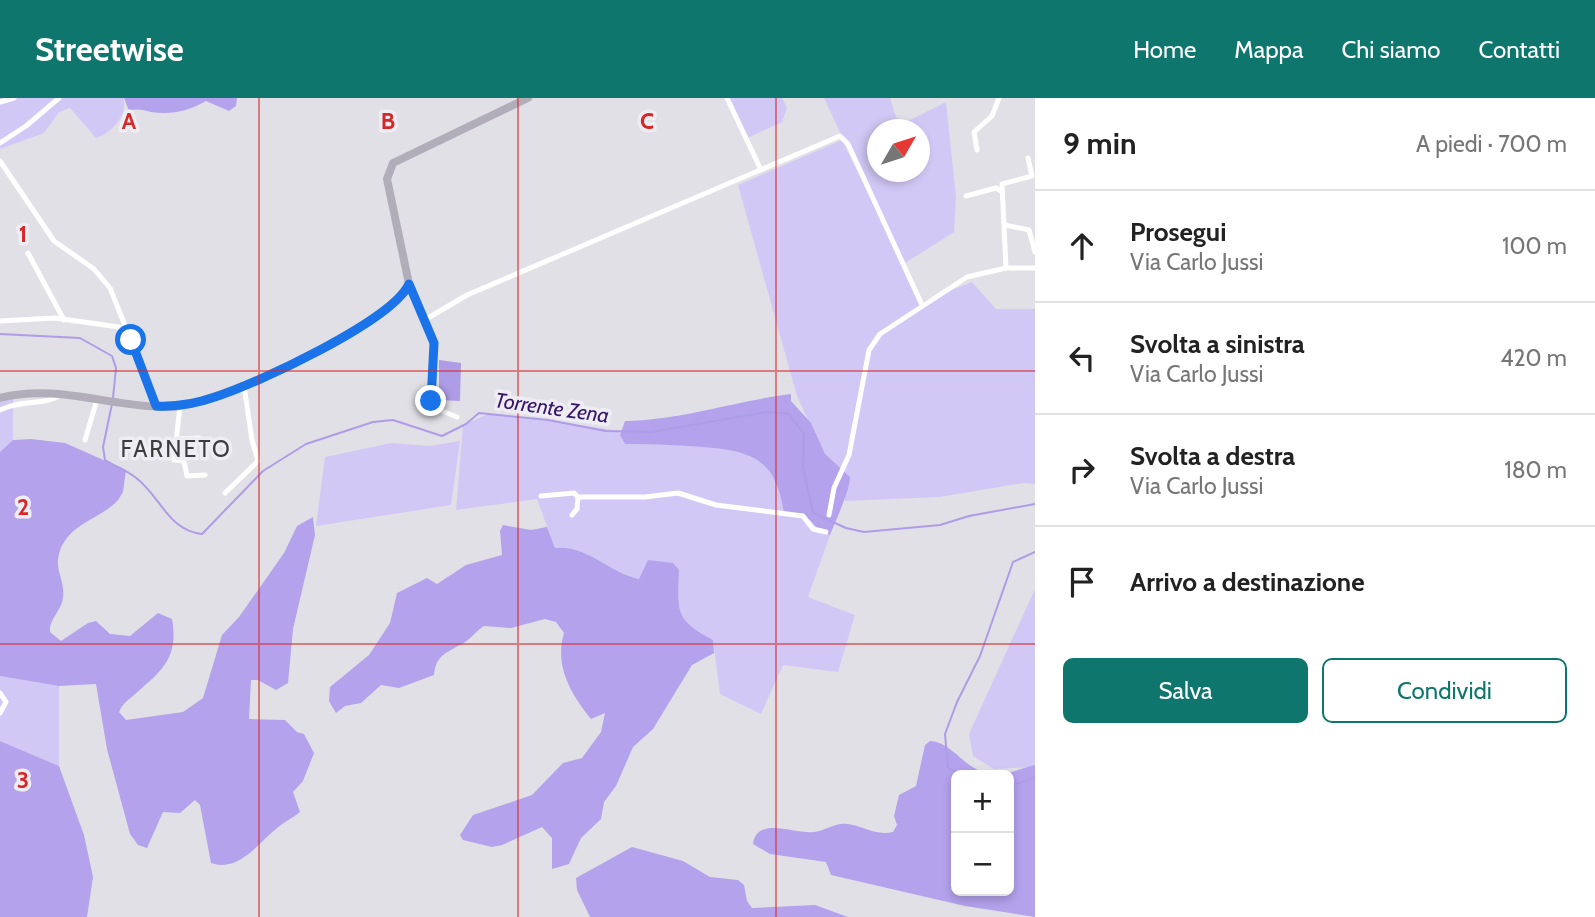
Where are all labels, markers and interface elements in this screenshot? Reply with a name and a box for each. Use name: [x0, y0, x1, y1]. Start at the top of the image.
text: Streetwise: [35, 29, 184, 69]
text: Home: [1133, 35, 1196, 64]
text: Mappa: [1234, 35, 1303, 64]
text: Chi siamo: [1341, 35, 1440, 64]
text: Contatti: [1478, 35, 1560, 64]
text: A: [122, 107, 137, 135]
text: B: [381, 107, 395, 135]
text: C: [640, 107, 654, 135]
north arrow: [867, 119, 930, 182]
text: 9 min: [1063, 125, 1136, 162]
text: A piedi · 700 m: [1416, 130, 1567, 158]
text: Prosegui: [1130, 216, 1226, 248]
text: 1: [19, 220, 27, 248]
icon: ahead: [1063, 227, 1101, 265]
text: 100 m: [1502, 232, 1567, 260]
text: Via Carlo Jussi: [1130, 248, 1263, 276]
route start: [115, 324, 146, 355]
text: Svolta a sinistra: [1130, 328, 1305, 360]
icon: left: [1063, 339, 1101, 377]
text: 420 m: [1500, 344, 1567, 372]
text: Via Carlo Jussi: [1130, 360, 1263, 388]
route end: [415, 385, 446, 416]
water label: Torrente Zena: [493, 387, 611, 428]
district label: FARNETO: [120, 435, 232, 463]
text: Svolta a destra: [1130, 440, 1295, 472]
icon: right: [1063, 451, 1101, 489]
text: 180 m: [1504, 456, 1567, 484]
text: Via Carlo Jussi: [1130, 472, 1263, 500]
text: 2: [17, 493, 29, 521]
icon: arrive: [1063, 563, 1101, 601]
text: Arrivo a destinazione: [1130, 566, 1365, 598]
button: Salva: [1063, 658, 1308, 723]
button: Condividi: [1322, 658, 1567, 723]
text: 3: [17, 766, 29, 794]
map controls: [951, 770, 1014, 896]
button: +: [951, 770, 1014, 833]
button: −: [951, 833, 1014, 896]

